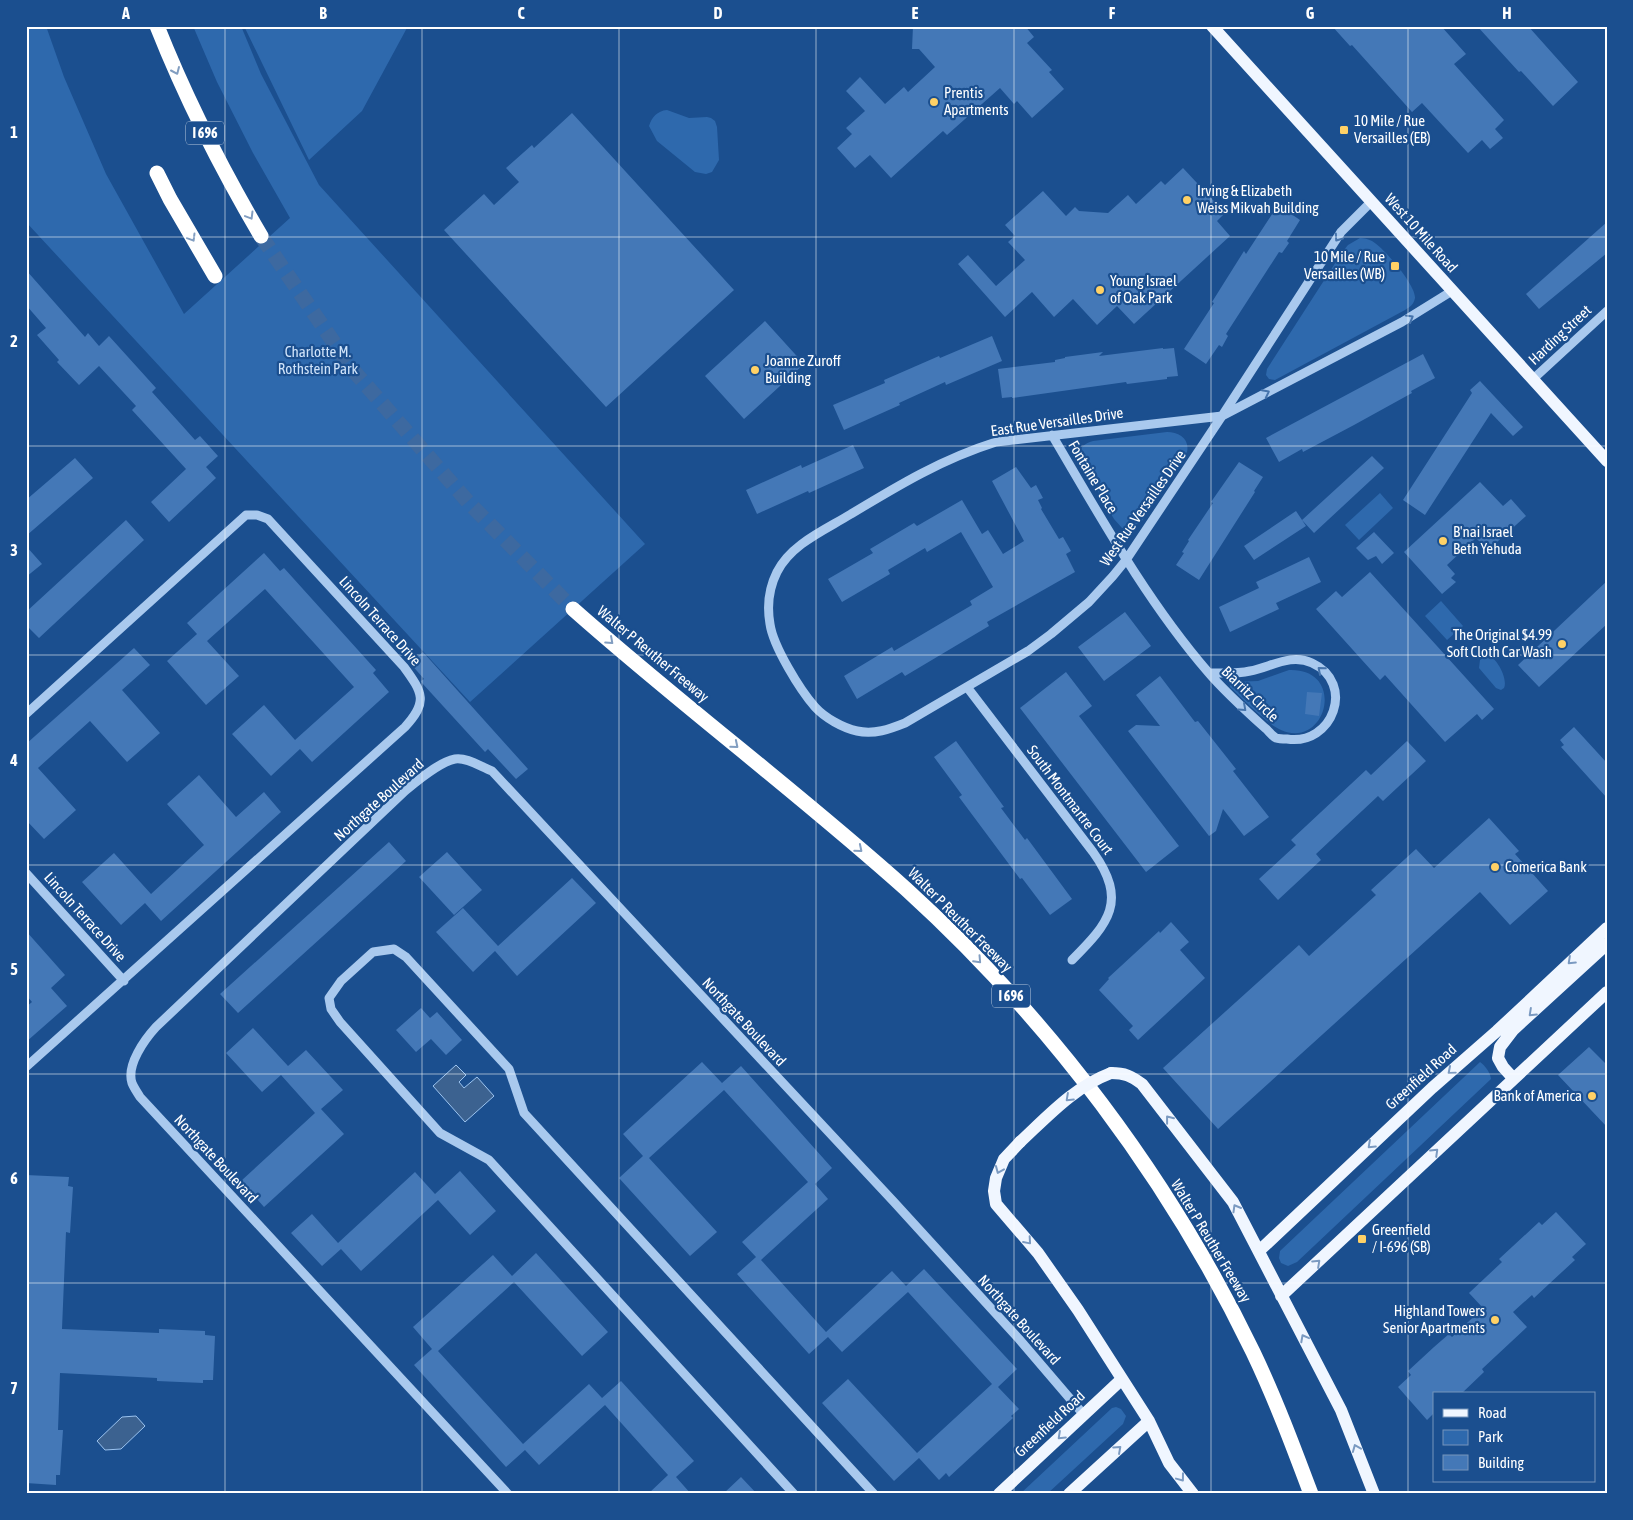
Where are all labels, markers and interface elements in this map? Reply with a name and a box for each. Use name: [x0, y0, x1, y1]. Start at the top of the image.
text: A: [121, 4, 130, 22]
text: B: [319, 4, 327, 22]
text: C: [517, 4, 525, 22]
text: D: [714, 4, 723, 22]
text: E: [912, 4, 919, 22]
text: F: [1109, 4, 1116, 22]
text: G: [1306, 4, 1315, 22]
text: H: [1502, 4, 1512, 22]
one-way arrow: [170, 66, 180, 75]
place label: Prentis Apartments: [944, 84, 1009, 118]
marker: Prentis Apartments: [928, 96, 940, 108]
place label: 10 Mile / Rue Versailles (EB): [1354, 112, 1431, 146]
road number: I 696: [186, 122, 224, 144]
text: 1: [10, 123, 18, 141]
marker: 10 Mile / Rue Versailles (EB): [1338, 124, 1350, 136]
place label: Irving & Elizabeth Weiss Mikvah Building: [1197, 182, 1319, 216]
street label: West 10 Mile Road: [1382, 190, 1461, 275]
marker: Irving & Elizabeth Weiss Mikvah Building: [1181, 194, 1193, 206]
one-way arrow: [243, 211, 253, 220]
one-way arrow: [186, 232, 196, 241]
one-way arrow: [1335, 232, 1344, 241]
place label: 10 Mile / Rue Versailles (WB): [1304, 248, 1385, 282]
marker: 10 Mile / Rue Versailles (WB): [1389, 260, 1401, 272]
place label: Young Israel of Oak Park: [1110, 272, 1177, 306]
marker: Young Israel of Oak Park: [1094, 284, 1106, 296]
street label: Harding Street: [1525, 301, 1594, 368]
one-way arrow: [1404, 315, 1413, 325]
text: 2: [10, 332, 18, 350]
park label: Charlotte M. Rothstein Park: [278, 343, 359, 377]
place label: Joanne Zuroff Building: [765, 352, 841, 386]
marker: Joanne Zuroff Building: [749, 364, 761, 376]
one-way arrow: [1260, 389, 1269, 399]
street label: East Rue Versailles Drive: [990, 404, 1124, 439]
street label: Fontaine Place: [1065, 437, 1122, 516]
street label: West Rue Versailles Drive: [1096, 446, 1189, 569]
place label: B'nai Israel Beth Yehuda: [1453, 523, 1522, 557]
marker: B'nai Israel Beth Yehuda: [1437, 535, 1449, 547]
text: 3: [10, 541, 18, 559]
street label: Lincoln Terrace Drive: [336, 573, 425, 669]
street label: Walter P Reuther Freeway: [594, 602, 712, 705]
place label: The Original $4.99 Soft Cloth Car Wash: [1447, 626, 1552, 660]
one-way arrow: [604, 635, 613, 644]
marker: The Original $4.99 Soft Cloth Car Wash: [1556, 638, 1568, 650]
street label: Biarritz Circle: [1218, 662, 1282, 725]
one-way arrow: [1317, 666, 1326, 675]
one-way arrow: [1237, 702, 1246, 711]
one-way arrow: [729, 740, 738, 749]
street label: South Montmartre Court: [1024, 742, 1117, 858]
text: 4: [9, 751, 18, 769]
street label: Northgate Boulevard: [330, 755, 427, 844]
one-way arrow: [854, 844, 863, 853]
place label: Comerica Bank: [1505, 858, 1587, 875]
marker: Comerica Bank: [1489, 861, 1501, 873]
street label: Walter P Reuther Freeway: [905, 864, 1016, 975]
street label: Lincoln Terrace Drive: [41, 869, 130, 965]
one-way arrow: [972, 954, 981, 963]
one-way arrow: [1568, 955, 1577, 964]
text: 5: [10, 960, 18, 978]
street label: Northgate Boulevard: [699, 974, 790, 1069]
road number: I 696: [992, 984, 1030, 1008]
one-way arrow: [1529, 1007, 1538, 1016]
street label: Greenfield Road: [1382, 1040, 1460, 1113]
one-way arrow: [1448, 1065, 1457, 1074]
place label: Bank of America: [1493, 1087, 1582, 1104]
marker: Bank of America: [1586, 1090, 1598, 1102]
one-way arrow: [1065, 1092, 1074, 1101]
street label: Northgate Boulevard: [171, 1111, 262, 1206]
one-way arrow: [1167, 1116, 1175, 1125]
one-way arrow: [1367, 1139, 1376, 1148]
one-way arrow: [1430, 1149, 1439, 1158]
one-way arrow: [995, 1165, 1006, 1174]
text: 6: [10, 1169, 18, 1187]
street label: Walter P Reuther Freeway: [1168, 1176, 1255, 1305]
one-way arrow: [1232, 1204, 1242, 1213]
place label: Greenfield / I-696 (SB): [1372, 1221, 1431, 1255]
marker: Greenfield / I-696 (SB): [1356, 1233, 1368, 1245]
one-way arrow: [1022, 1235, 1031, 1244]
one-way arrow: [1311, 1260, 1320, 1269]
street label: Northgate Boulevard: [975, 1271, 1064, 1368]
place label: Highland Towers Senior Apartments: [1383, 1302, 1485, 1336]
marker: Highland Towers Senior Apartments: [1489, 1314, 1501, 1326]
one-way arrow: [1300, 1335, 1310, 1344]
text: 7: [10, 1379, 18, 1397]
street label: Greenfield Road: [1011, 1387, 1088, 1460]
legend: [1433, 1392, 1596, 1482]
text: Road: [1478, 1404, 1507, 1421]
text: Park: [1478, 1428, 1503, 1445]
one-way arrow: [1058, 1430, 1067, 1439]
one-way arrow: [1352, 1444, 1363, 1453]
one-way arrow: [1112, 1446, 1121, 1455]
text: Building: [1478, 1454, 1524, 1471]
one-way arrow: [1175, 1472, 1184, 1482]

